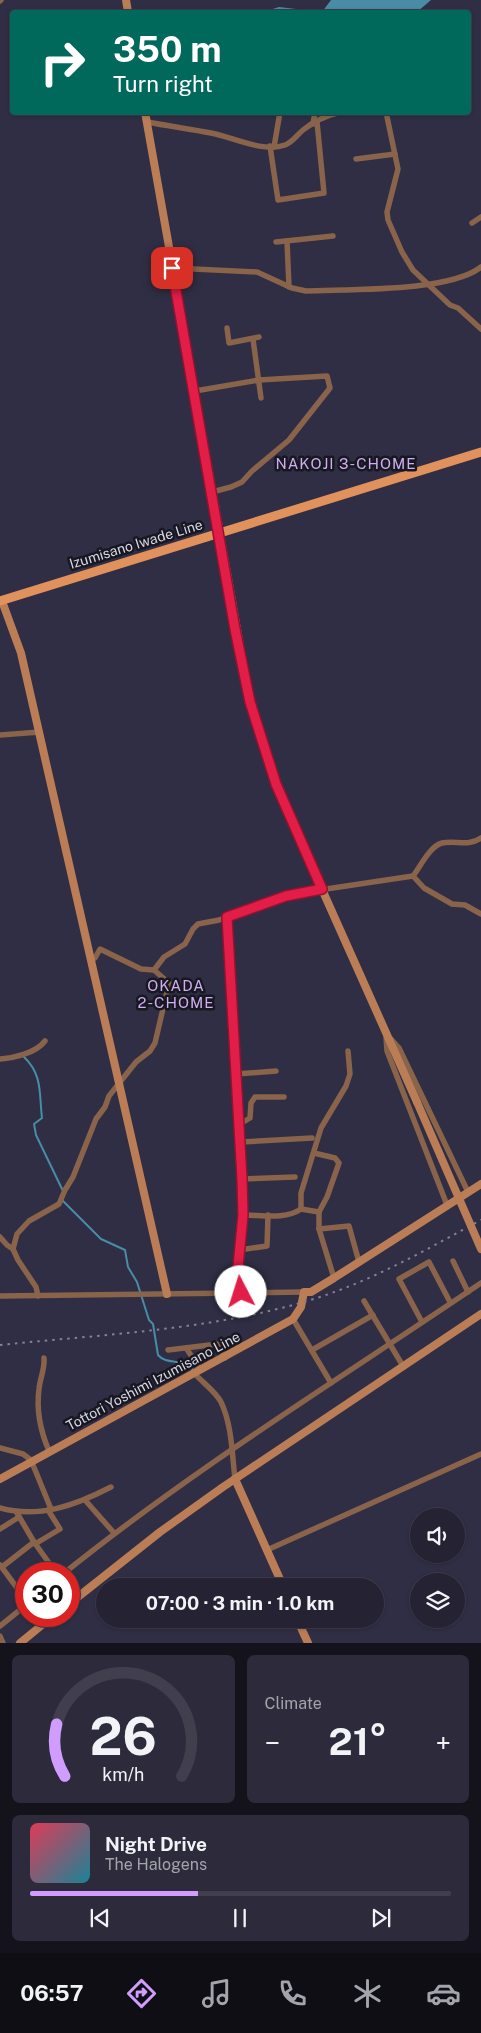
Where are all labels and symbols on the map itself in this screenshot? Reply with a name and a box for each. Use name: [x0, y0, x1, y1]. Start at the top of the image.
pin: [151, 247, 193, 289]
district label: NAKOJI 3-CHOME: [275, 455, 417, 472]
street label: Izumisano Iwade Line: [68, 516, 205, 572]
district label: OKADA 2-CHOME: [137, 977, 215, 1011]
position arrow: [214, 1265, 266, 1317]
street label: Tottori Yoshimi Izumisano Line: [63, 1328, 243, 1434]
speed limit sign: 30: [15, 1562, 80, 1627]

